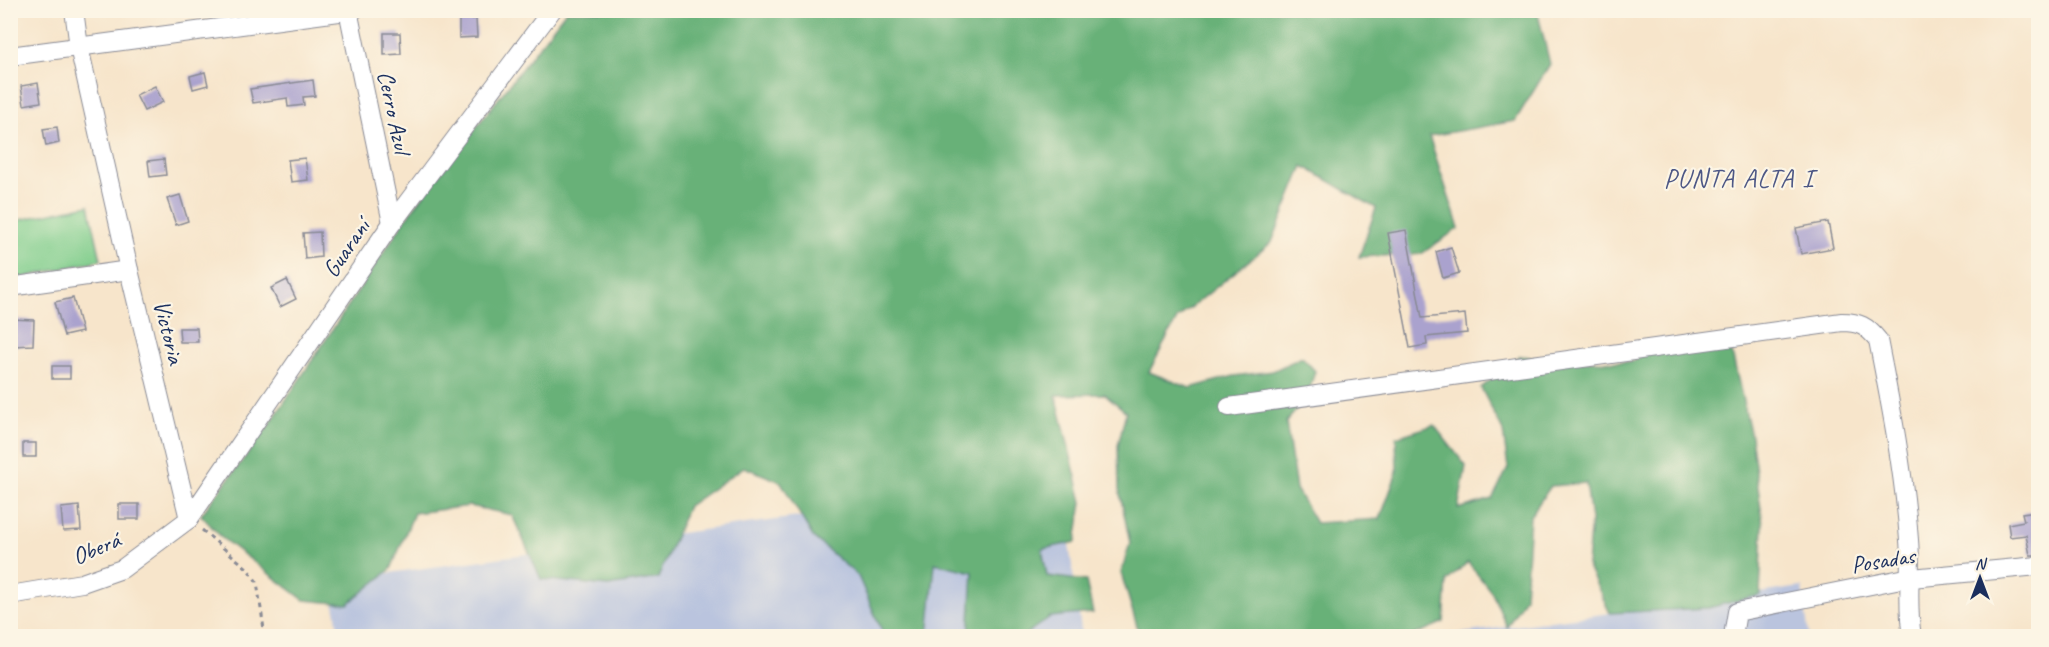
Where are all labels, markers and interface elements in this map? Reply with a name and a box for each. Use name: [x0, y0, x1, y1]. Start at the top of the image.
street label: Cerro Azul: [371, 68, 418, 160]
district label: PUNTA ALTA I: [1664, 162, 1818, 195]
street label: Guaraní: [316, 209, 379, 283]
street label: Victoria: [147, 297, 192, 369]
street label: Oberá: [67, 524, 127, 571]
street label: Posadas: [1849, 540, 1919, 580]
north arrow: [1950, 548, 2010, 608]
text: N: [1975, 554, 1988, 574]

